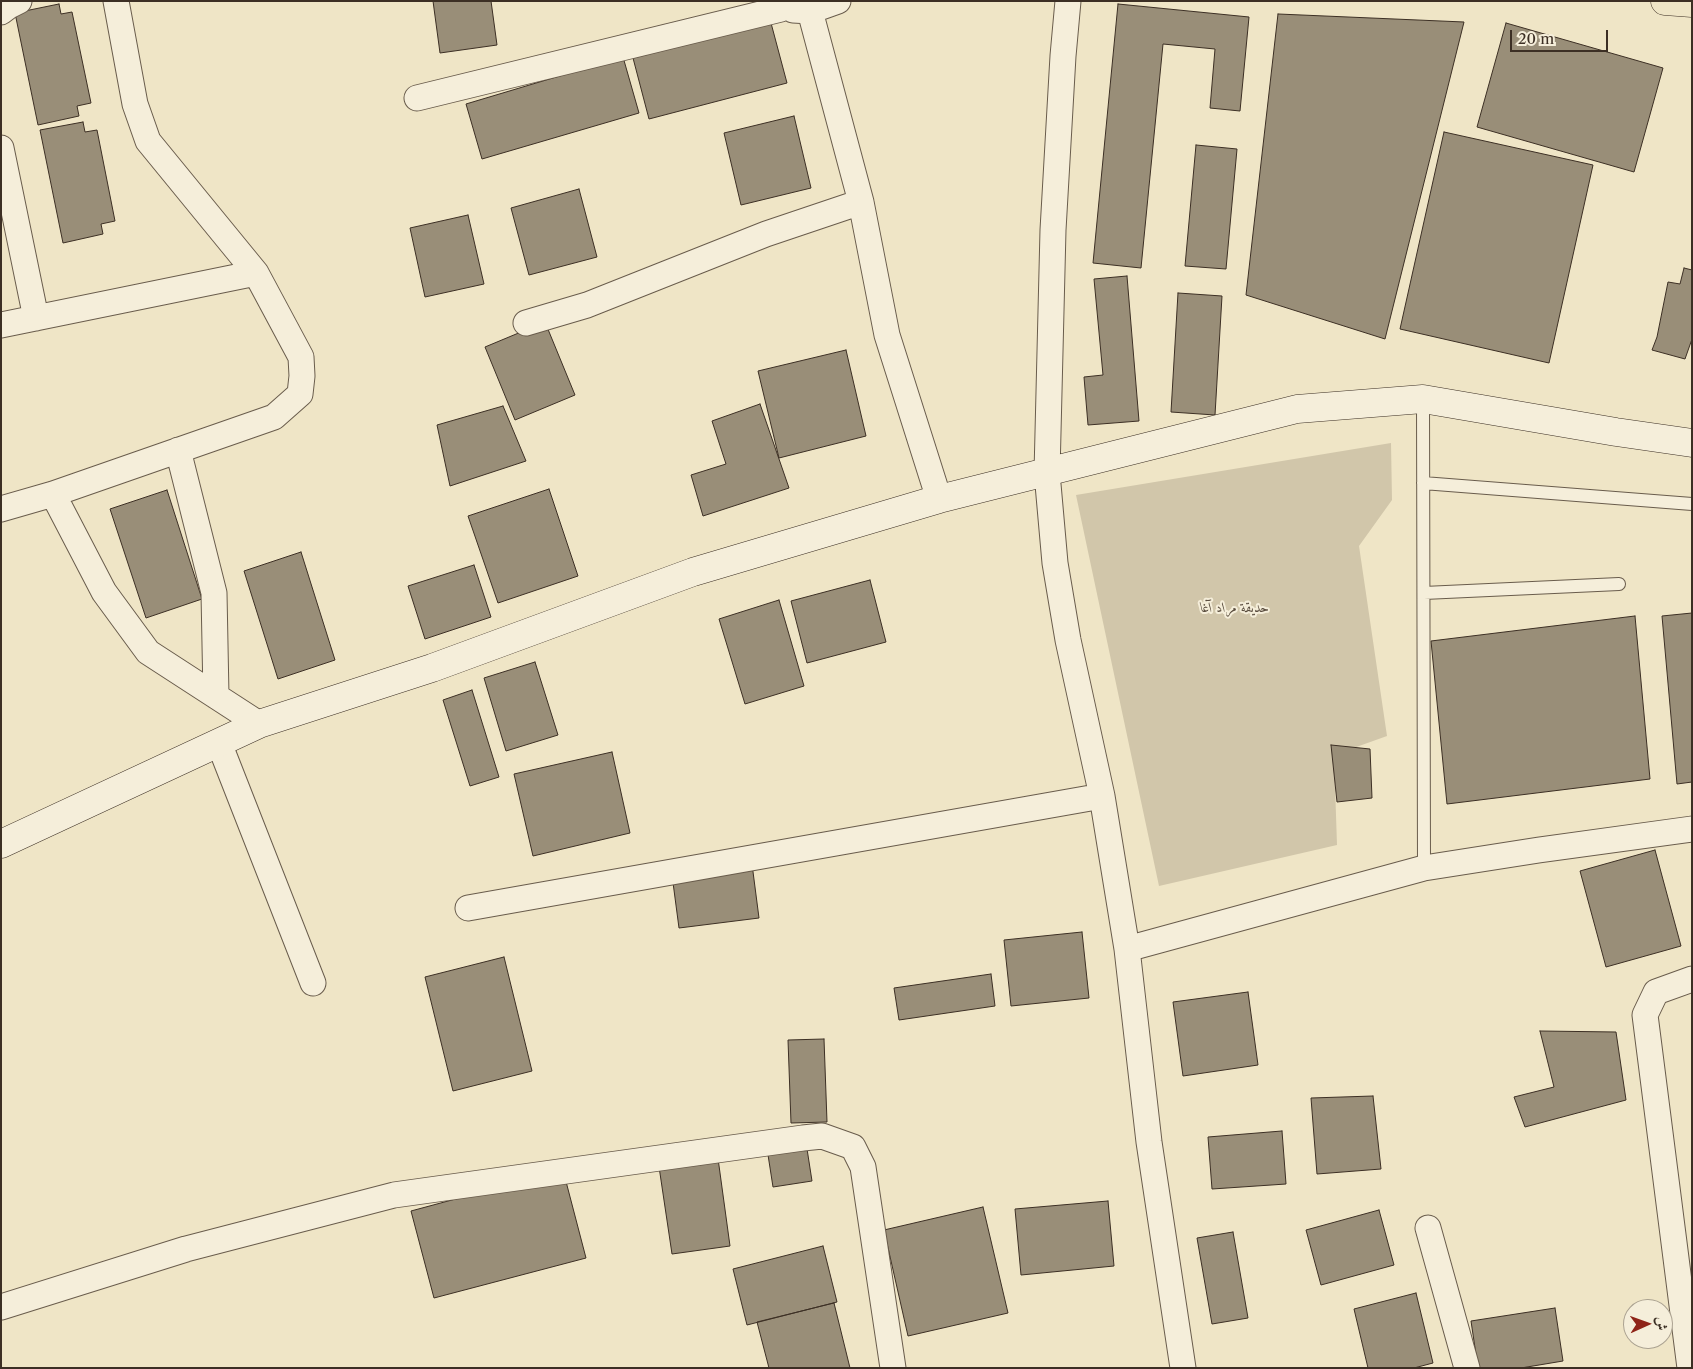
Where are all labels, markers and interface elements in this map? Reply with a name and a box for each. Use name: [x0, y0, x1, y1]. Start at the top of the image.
scale bar: [1513, 20, 1610, 52]
text: 20 m: [1518, 29, 1554, 48]
park label: حديقة مراد آغا: [1201, 600, 1269, 616]
north arrow: [1623, 1299, 1673, 1349]
text: ش: [1653, 1316, 1671, 1331]

